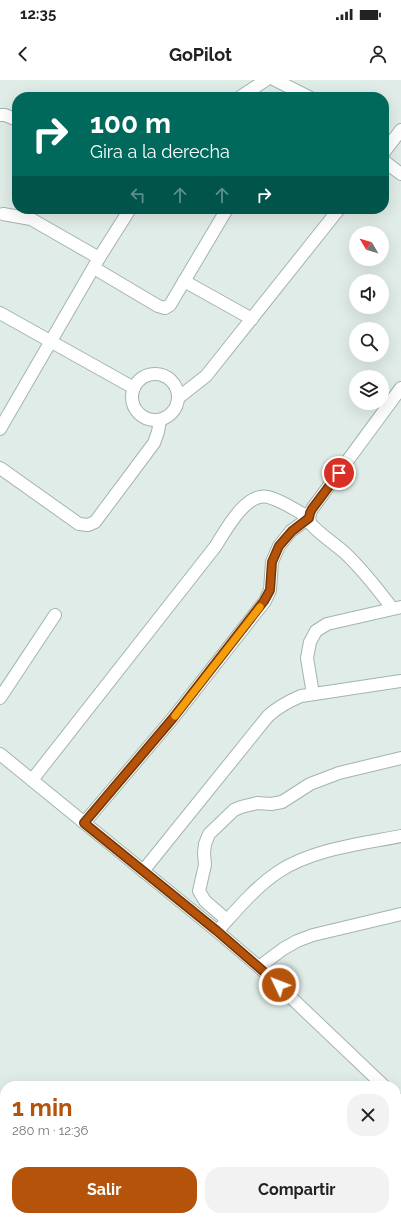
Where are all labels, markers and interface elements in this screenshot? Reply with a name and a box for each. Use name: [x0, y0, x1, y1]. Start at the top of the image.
text: 12:35: [20, 5, 56, 23]
icon: back: [12, 43, 34, 65]
icon: person: [367, 43, 389, 65]
text: GoPilot: [169, 44, 232, 65]
text: 100 m: [90, 107, 171, 140]
icon: right: [24, 108, 76, 160]
text: Gira a la derecha: [90, 141, 230, 162]
icon: left: [127, 184, 149, 206]
icon: ahead: [169, 184, 191, 206]
icon: ahead: [211, 184, 233, 206]
icon: right: [253, 184, 275, 206]
north arrow: [349, 226, 389, 266]
map controls: [349, 226, 389, 410]
button: sound: [349, 274, 389, 314]
button: search: [349, 322, 389, 362]
button: layers: [349, 370, 389, 410]
pin: [322, 456, 356, 490]
icon: arrive: [328, 462, 350, 484]
position arrow: [258, 964, 300, 1006]
text: 1 min: [12, 1093, 73, 1122]
button: close: [347, 1094, 389, 1136]
text: 280 m · 12:36: [12, 1123, 88, 1138]
button: Salir: [12, 1167, 197, 1213]
button: Compartir: [205, 1167, 389, 1213]

